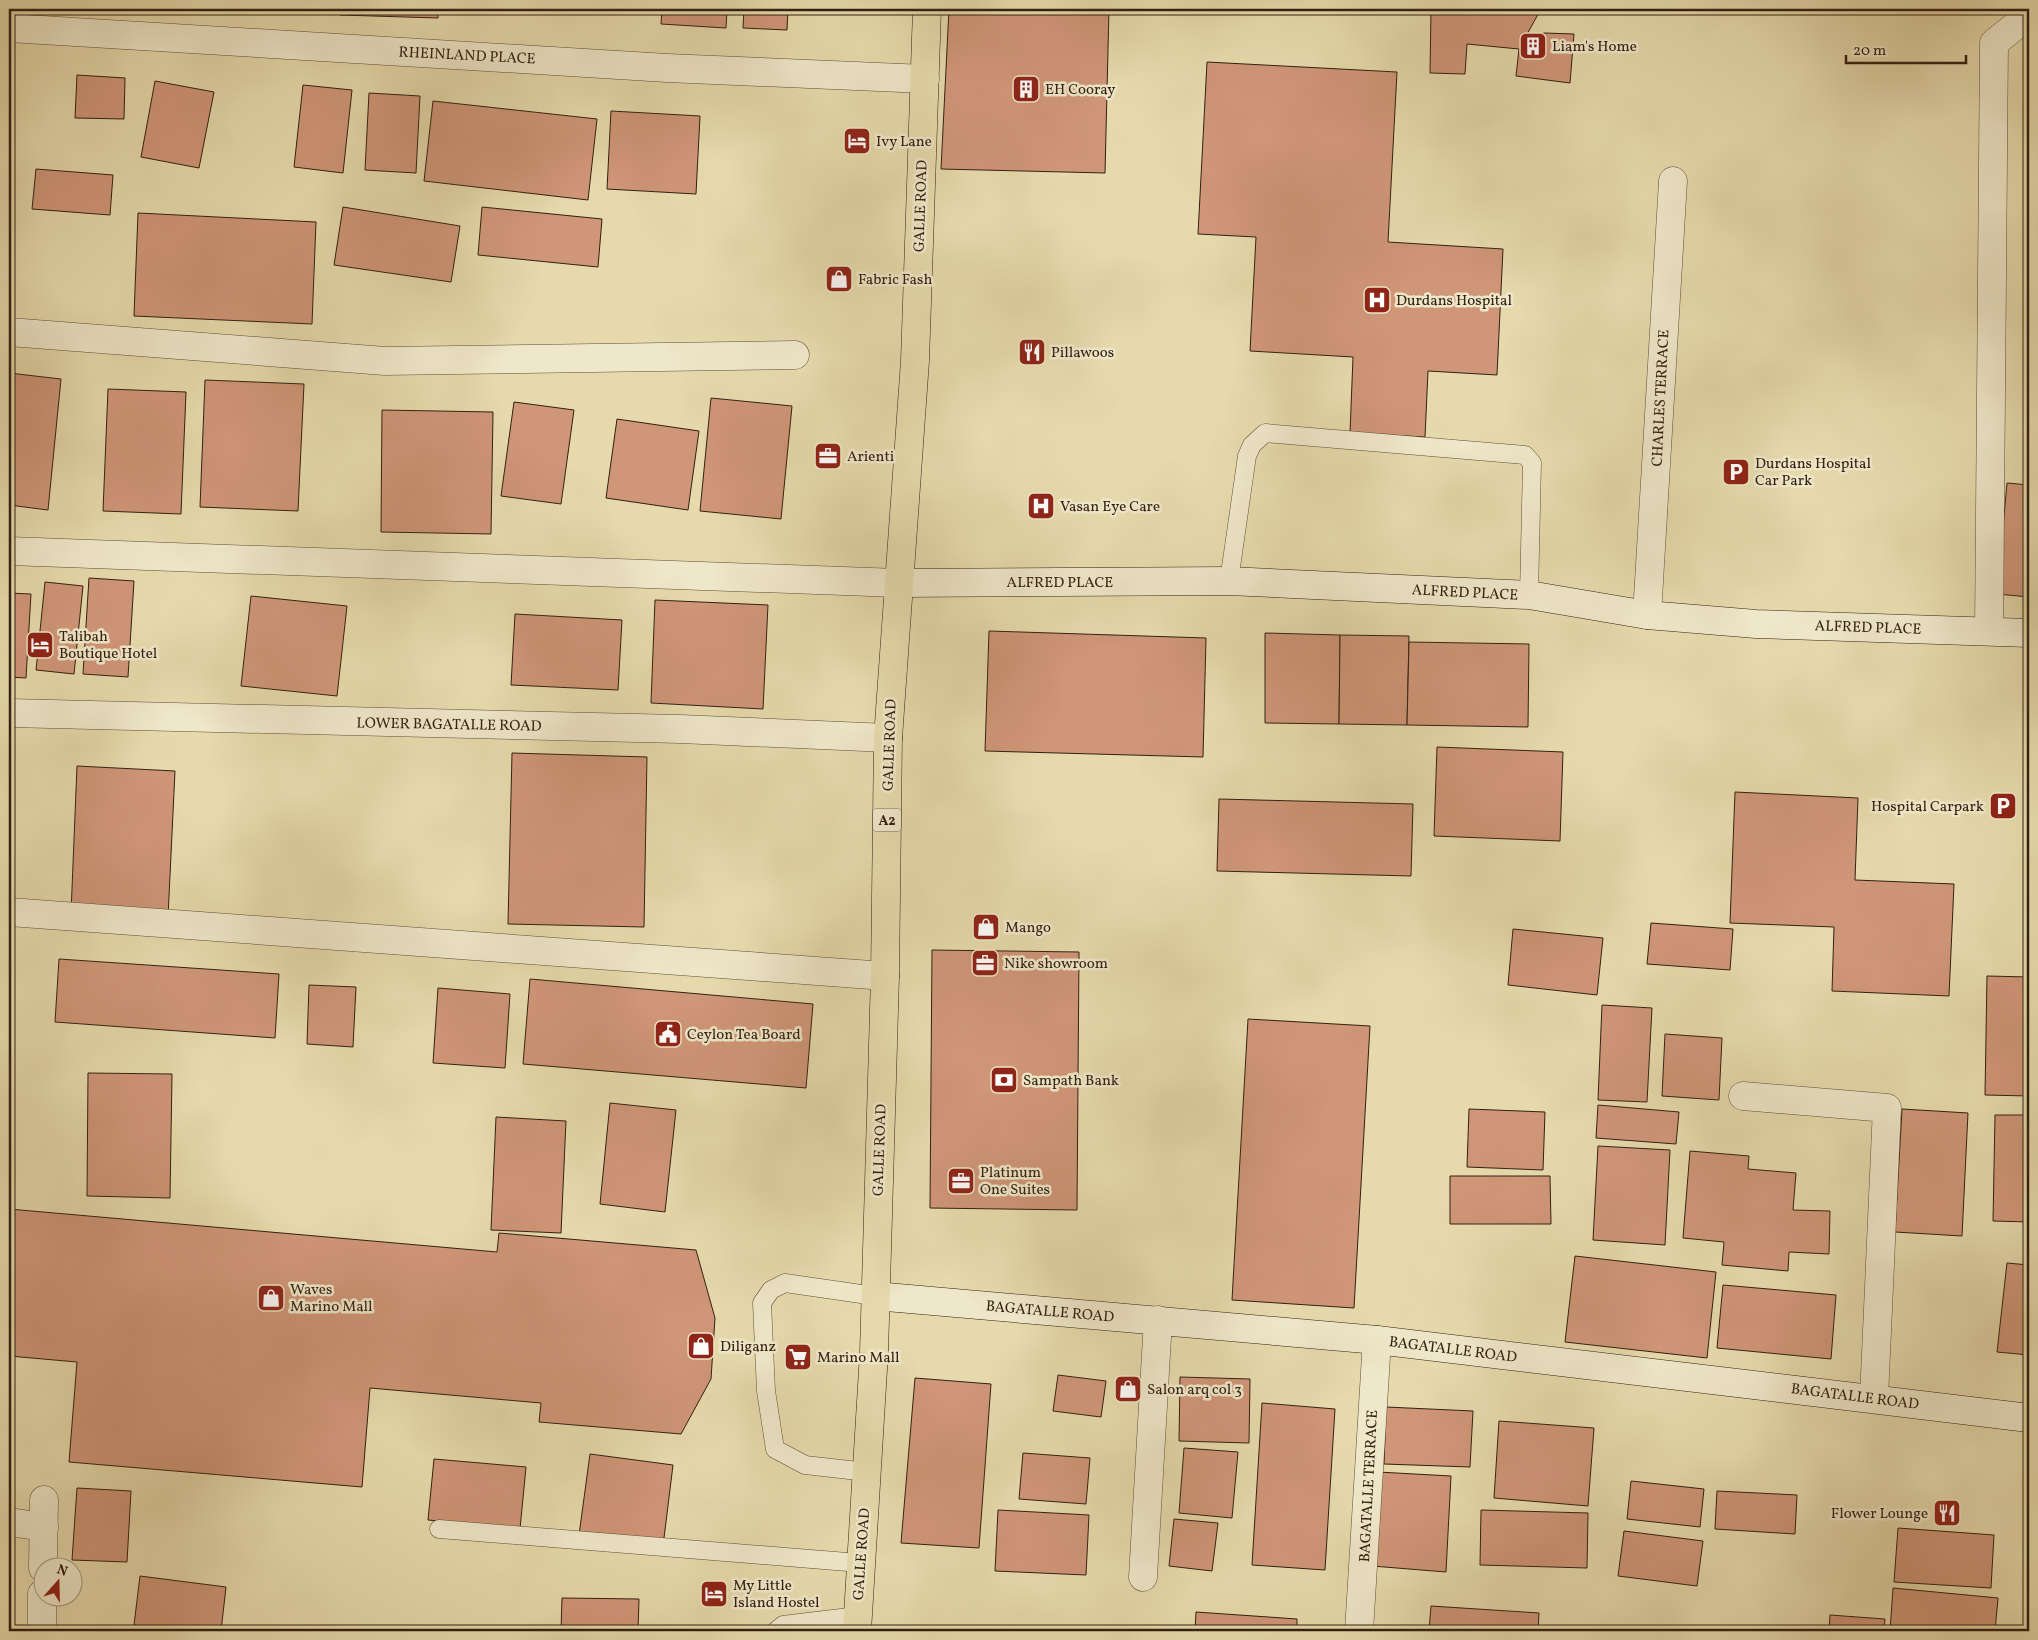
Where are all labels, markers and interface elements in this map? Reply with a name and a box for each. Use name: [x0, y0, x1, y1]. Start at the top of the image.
building icon: Liam's Home: [1518, 31, 1548, 61]
scale bar: [1846, 32, 1966, 64]
place label: Liam's Home: [1552, 37, 1637, 58]
text: 20 m: [1853, 41, 1886, 62]
street label: RHEINLAND PLACE: [398, 42, 536, 71]
building icon: EH Cooray: [1011, 74, 1041, 104]
place label: EH Cooray: [1045, 80, 1116, 101]
hotel icon: Ivy Lane: [842, 126, 872, 156]
place label: Ivy Lane: [876, 132, 932, 153]
street label: GALLE ROAD: [909, 160, 934, 253]
shop icon: Fabric Fash: [824, 264, 854, 294]
place label: Fabric Fash: [858, 270, 932, 291]
hospital icon: Durdans Hospital: [1362, 285, 1392, 315]
place label: Durdans Hospital: [1396, 291, 1512, 312]
street label: CHARLES TERRACE: [1647, 329, 1676, 467]
restaurant icon: Pillawoos: [1017, 337, 1047, 367]
place label: Pillawoos: [1051, 343, 1114, 364]
office icon: Arienti: [813, 441, 843, 471]
place label: Arienti: [847, 447, 894, 468]
place label: Durdans Hospital Car Park: [1755, 454, 1871, 492]
parking icon: Durdans Hospital Car Park: [1721, 457, 1751, 487]
hospital icon: Vasan Eye Care: [1026, 491, 1056, 521]
place label: Vasan Eye Care: [1060, 497, 1160, 518]
street label: ALFRED PLACE: [1007, 573, 1113, 594]
street label: ALFRED PLACE: [1411, 580, 1519, 607]
street label: ALFRED PLACE: [1814, 616, 1922, 641]
place label: Talibah Boutique Hotel: [59, 627, 157, 665]
hotel icon: Talibah Boutique Hotel: [25, 630, 55, 660]
street label: GALLE ROAD: [878, 699, 903, 792]
street label: LOWER BAGATALLE ROAD: [356, 713, 542, 738]
parking icon: Hospital Carpark: [1988, 791, 2018, 821]
place label: Hospital Carpark: [1871, 797, 1984, 818]
road number: A2: [873, 808, 901, 832]
shop icon: Mango: [971, 912, 1001, 942]
place label: Mango: [1005, 918, 1051, 939]
office icon: Nike showroom: [970, 948, 1000, 978]
place label: Nike showroom: [1004, 954, 1108, 975]
public building icon: Ceylon Tea Board: [653, 1019, 683, 1049]
place label: Ceylon Tea Board: [687, 1025, 801, 1046]
bank icon: Sampath Bank: [989, 1065, 1019, 1095]
place label: Sampath Bank: [1023, 1071, 1119, 1092]
street label: GALLE ROAD: [868, 1104, 893, 1197]
place label: Platinum One Suites: [980, 1163, 1050, 1201]
office icon: Platinum One Suites: [946, 1166, 976, 1196]
place label: Waves Marino Mall: [290, 1280, 373, 1318]
shop icon: Waves Marino Mall: [256, 1283, 286, 1313]
street label: BAGATALLE ROAD: [985, 1296, 1115, 1329]
shop icon: Diliganz: [686, 1331, 716, 1361]
street label: BAGATALLE ROAD: [1388, 1332, 1518, 1369]
place label: Diliganz: [720, 1337, 776, 1358]
supermarket icon: Marino Mall: [783, 1342, 813, 1372]
place label: Marino Mall: [817, 1348, 900, 1369]
shop icon: Salon arq col 3: [1113, 1374, 1143, 1404]
street label: BAGATALLE ROAD: [1790, 1379, 1920, 1416]
place label: Salon arq col 3: [1147, 1380, 1242, 1401]
street label: BAGATALLE TERRACE: [1355, 1409, 1384, 1563]
restaurant icon: Flower Lounge: [1932, 1498, 1962, 1528]
place label: Flower Lounge: [1831, 1504, 1928, 1525]
street label: GALLE ROAD: [849, 1507, 876, 1601]
north arrow: [32, 1558, 82, 1608]
text: N: [54, 1561, 70, 1582]
place label: My Little Island Hostel: [733, 1576, 820, 1614]
hotel icon: My Little Island Hostel: [699, 1579, 729, 1609]

